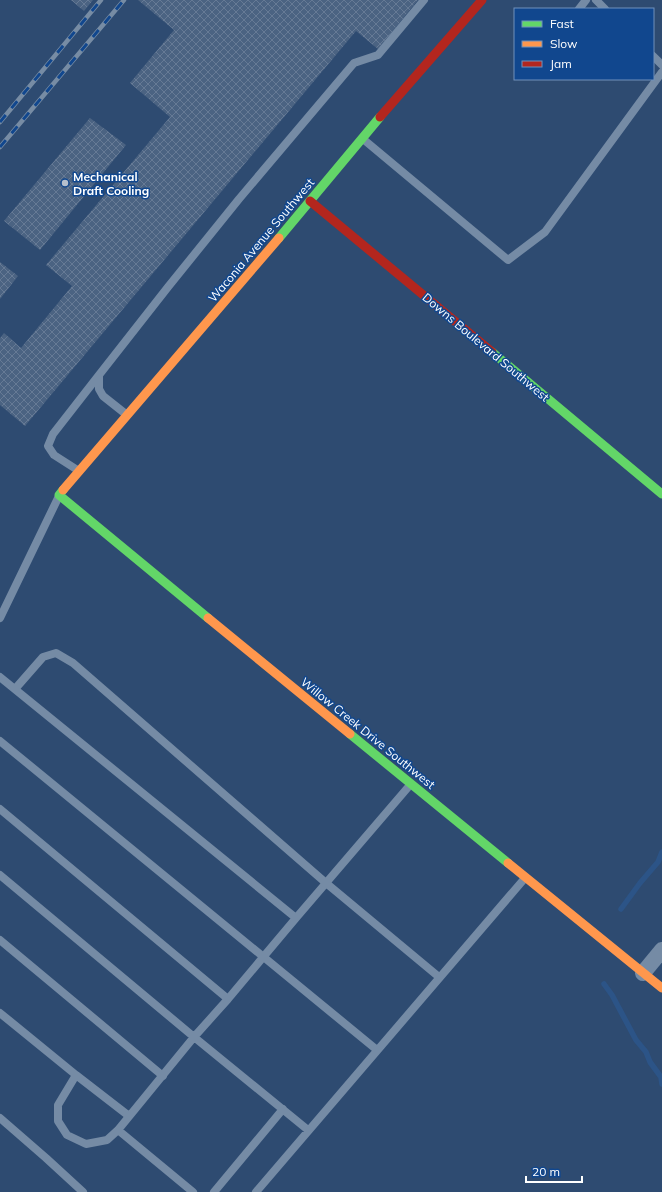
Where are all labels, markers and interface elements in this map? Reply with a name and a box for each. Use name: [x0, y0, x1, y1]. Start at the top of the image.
legend: [514, 8, 654, 80]
text: Fast: [550, 16, 574, 31]
text: Slow: [550, 36, 578, 51]
text: Jam: [550, 56, 572, 71]
place label: Mechanical Draft Cooling: [73, 169, 149, 198]
street label: Waconia Avenue Southwest: [205, 175, 317, 305]
marker: Mechanical Draft Cooling: [60, 178, 70, 188]
street label: Downs Boulevard Southwest: [420, 290, 552, 404]
street label: Willow Creek Drive Southwest: [298, 674, 438, 792]
scale bar: [526, 1158, 582, 1184]
text: 20 m: [532, 1164, 560, 1179]

